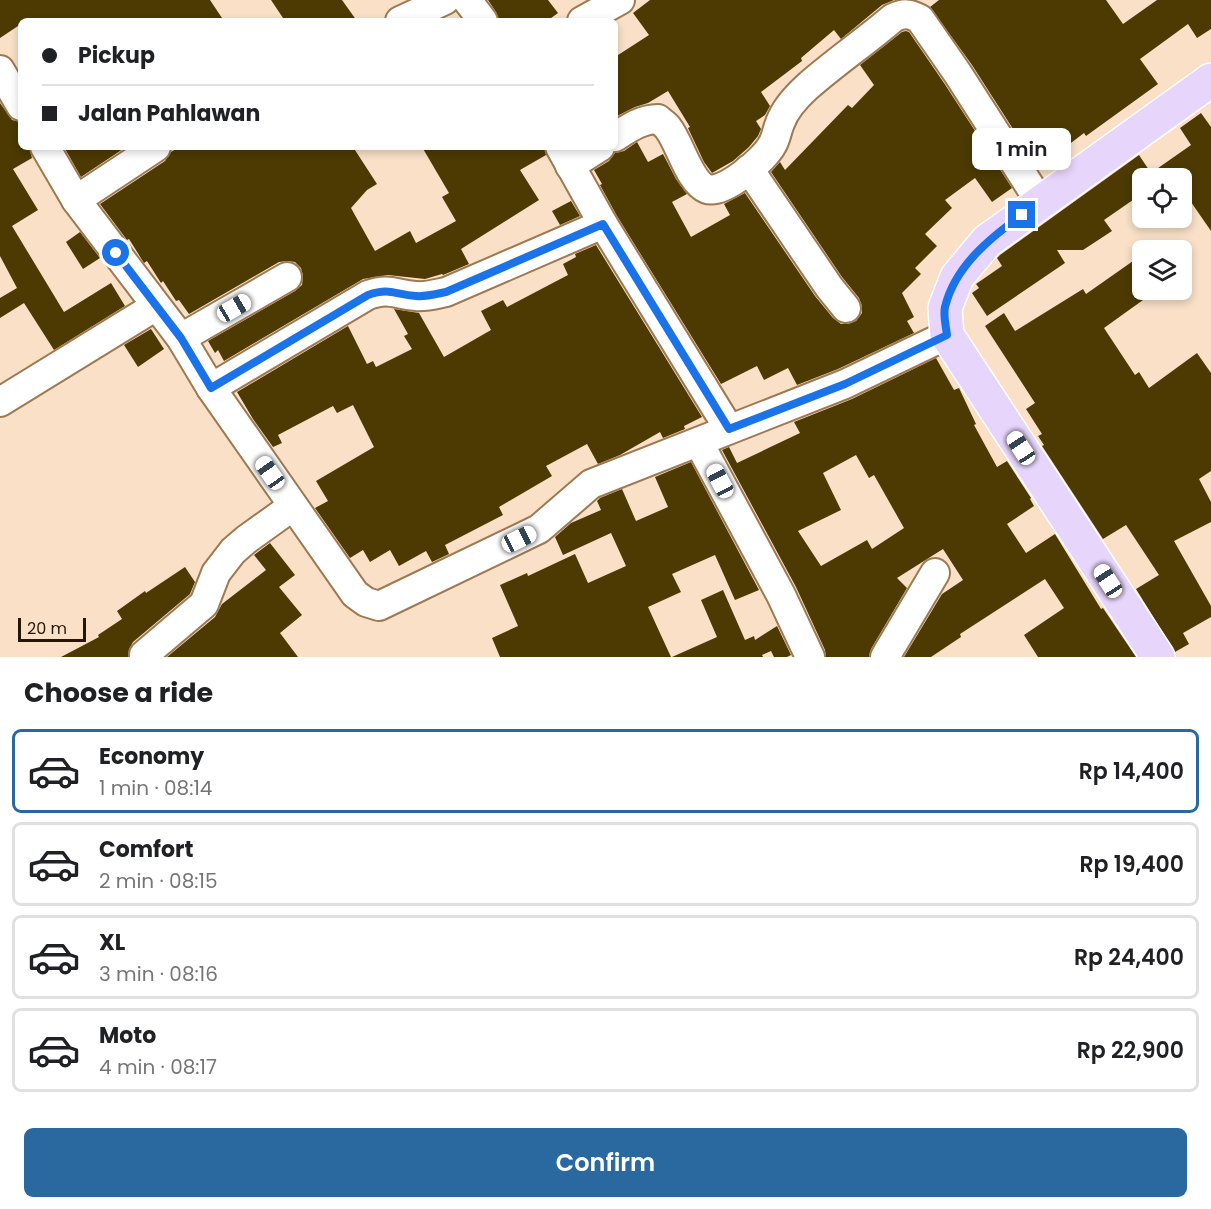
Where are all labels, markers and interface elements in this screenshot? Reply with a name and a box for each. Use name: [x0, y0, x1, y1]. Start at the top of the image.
text: Pickup: [78, 40, 155, 71]
text: Jalan Pahlawan: [78, 98, 260, 129]
callout: 1 min: [972, 128, 1072, 170]
text: 1 min: [996, 135, 1047, 163]
map controls: [1132, 168, 1192, 300]
button: locate: [1132, 168, 1192, 228]
route end: [1008, 201, 1035, 228]
route start: [102, 239, 129, 266]
button: layers: [1132, 240, 1192, 300]
car: [214, 291, 254, 325]
car: [1004, 428, 1038, 468]
car: [252, 453, 288, 493]
car: [704, 461, 736, 501]
car: [499, 523, 539, 555]
car: [1091, 561, 1125, 601]
scale bar: [18, 615, 86, 642]
text: 20 m: [27, 617, 67, 640]
text: Choose a ride: [24, 674, 213, 711]
text: Economy: [99, 741, 204, 772]
icon: car: [27, 744, 81, 798]
text: Rp 14,400: [1079, 756, 1184, 787]
text: 1 min · 08:14: [99, 774, 212, 802]
text: Comfort: [99, 834, 193, 865]
icon: car: [27, 837, 81, 891]
text: Rp 19,400: [1079, 849, 1184, 880]
text: 2 min · 08:15: [99, 867, 217, 895]
text: XL: [99, 927, 125, 958]
icon: car: [27, 930, 81, 984]
text: Rp 24,400: [1074, 942, 1184, 973]
text: 3 min · 08:16: [99, 960, 218, 988]
text: Moto: [99, 1020, 156, 1051]
icon: car: [27, 1023, 81, 1077]
text: Rp 22,900: [1077, 1035, 1184, 1066]
text: 4 min · 08:17: [99, 1053, 217, 1081]
button: Confirm: [24, 1128, 1187, 1197]

